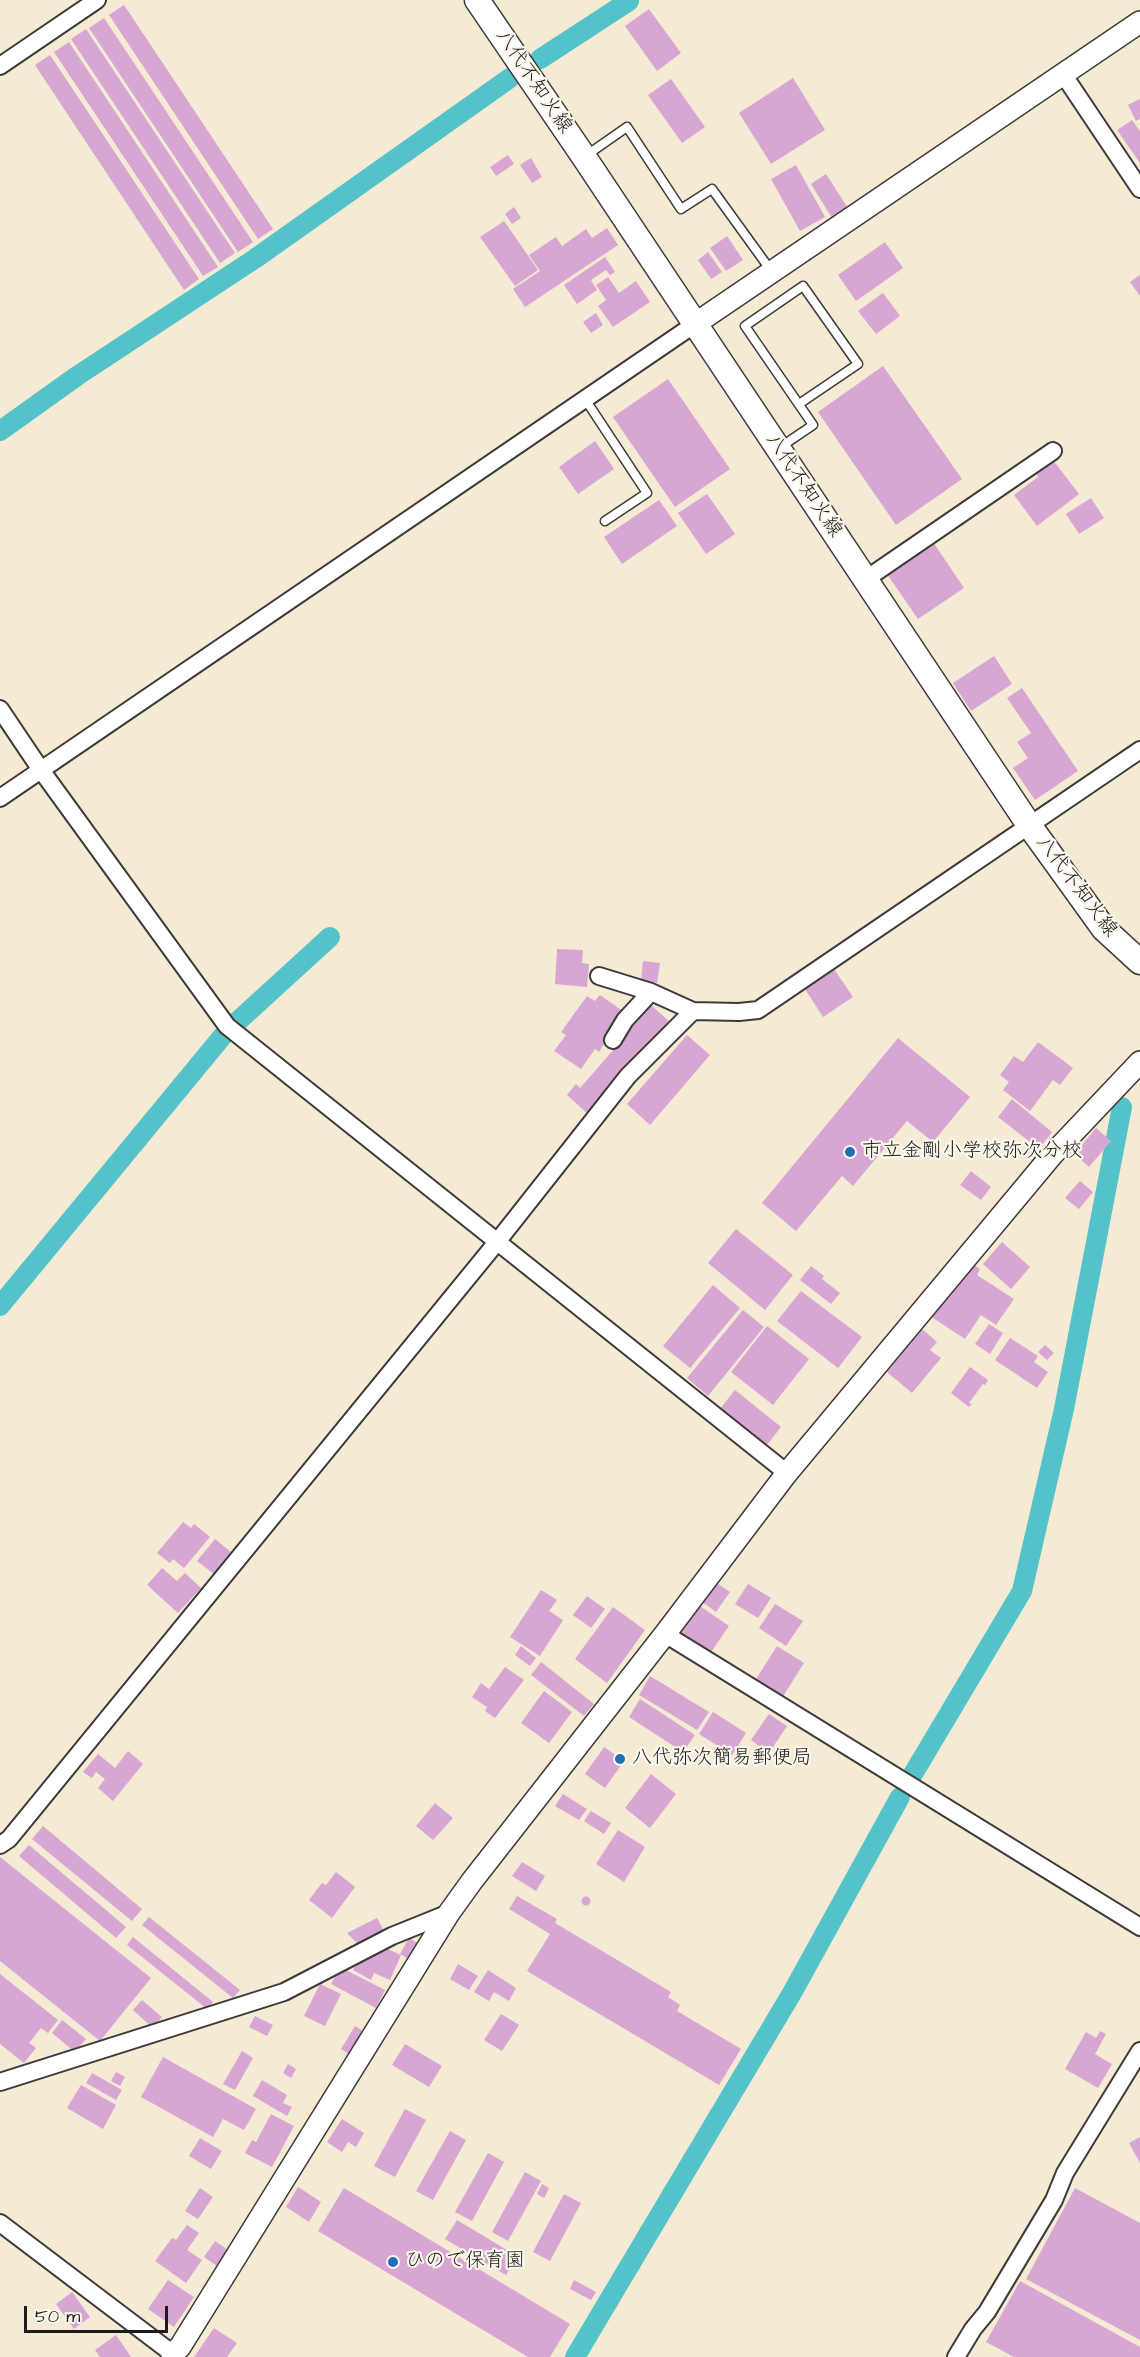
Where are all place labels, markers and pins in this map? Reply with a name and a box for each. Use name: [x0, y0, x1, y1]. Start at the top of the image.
place label: 市立金剛小学校弥次分校: [862, 1140, 1082, 1164]
marker: 市立金剛小学校弥次分校: [843, 1145, 857, 1159]
place label: 八代弥次簡易郵便局: [632, 1747, 812, 1771]
marker: 八代弥次簡易郵便局: [613, 1752, 627, 1766]
place label: ひので保育園: [405, 2250, 525, 2274]
marker: ひので保育園: [386, 2255, 400, 2269]

